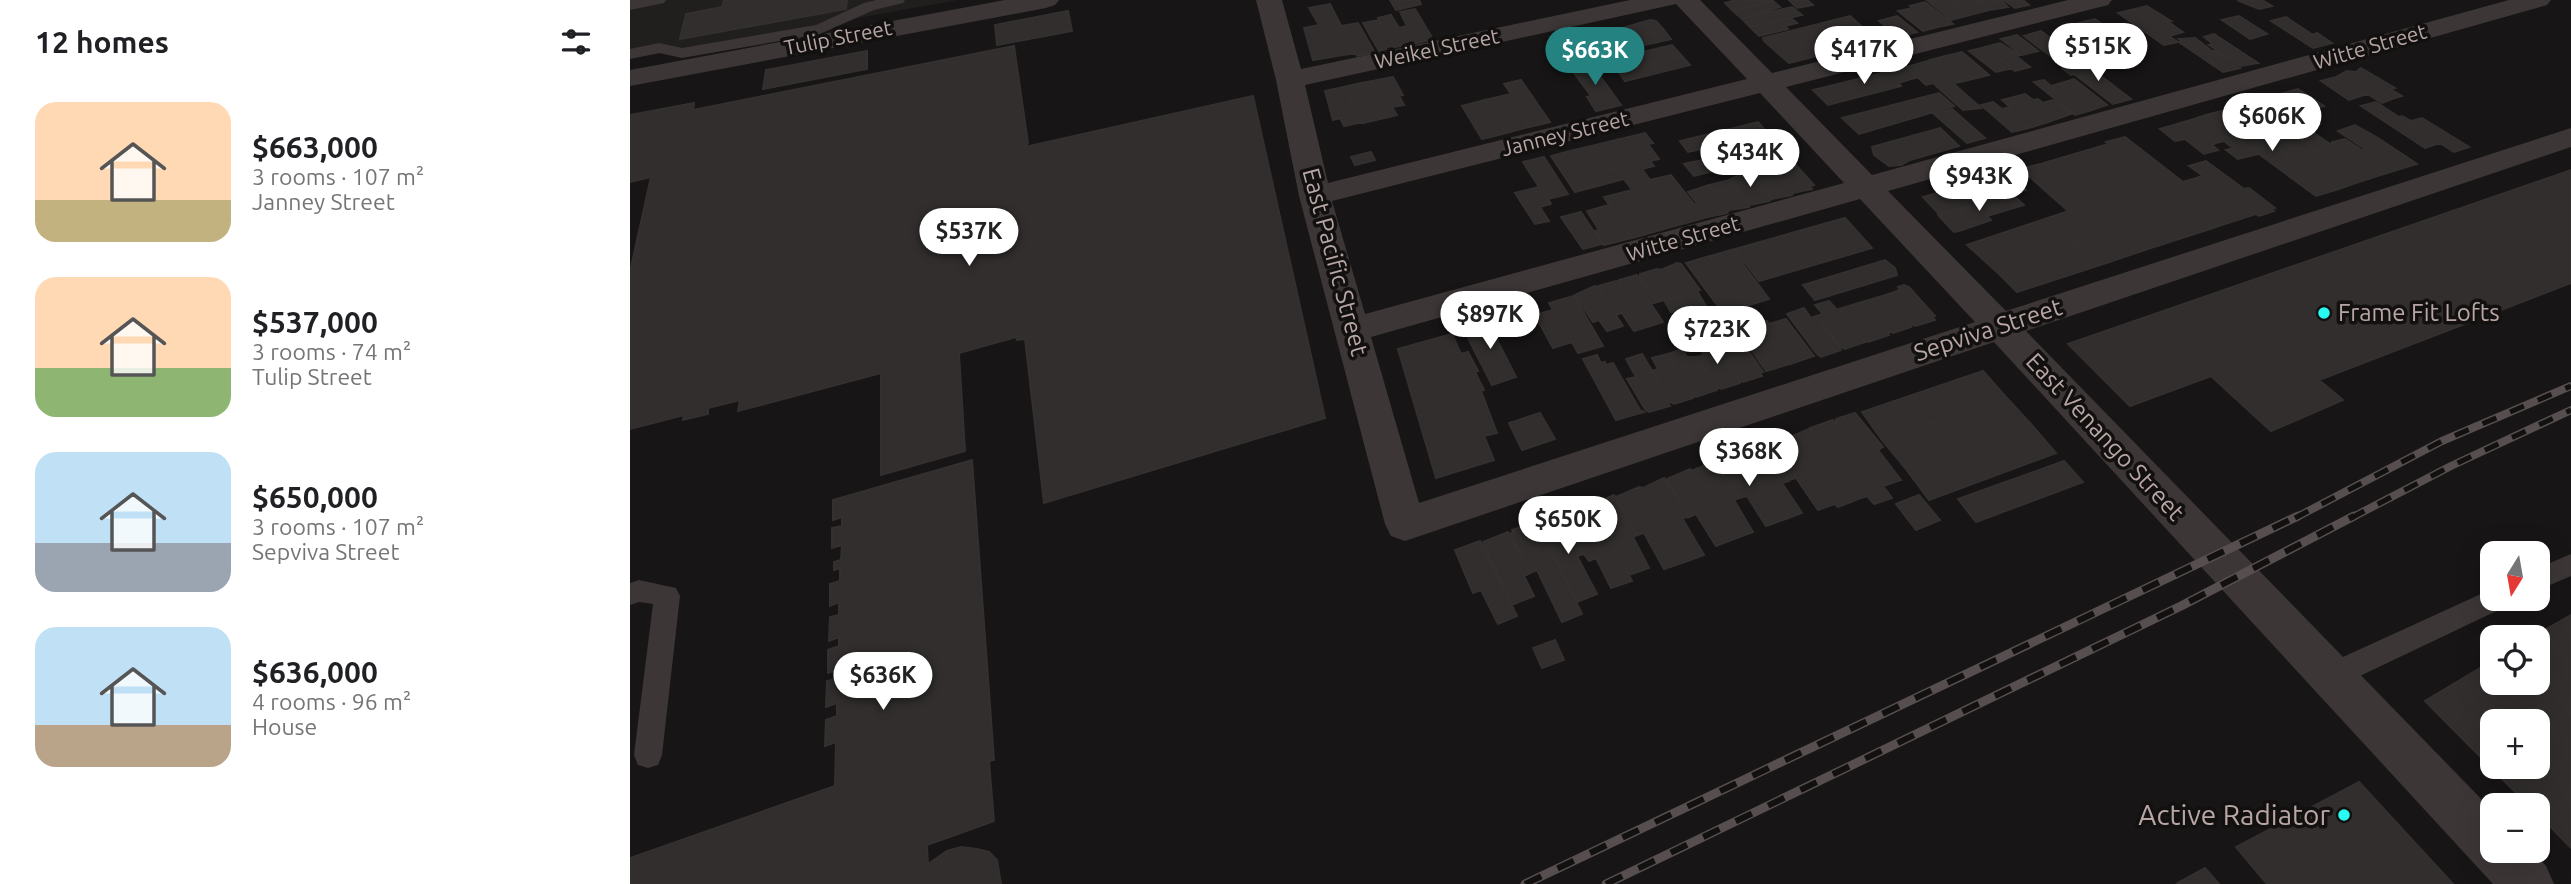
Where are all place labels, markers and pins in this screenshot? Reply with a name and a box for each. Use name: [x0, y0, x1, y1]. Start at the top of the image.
pin: $515K: [2049, 24, 2147, 83]
pin: $417K: [1815, 27, 1913, 86]
pin: $663K: [1546, 28, 1644, 87]
pin: $606K: [2223, 94, 2321, 153]
pin: $434K: [1701, 130, 1799, 189]
pin: $943K: [1930, 154, 2028, 213]
pin: $537K: [920, 208, 1018, 268]
pin: $897K: [1441, 292, 1539, 351]
place label: Frame Fit Lofts: [2338, 299, 2500, 326]
marker: Frame Fit Lofts: [2316, 305, 2332, 321]
pin: $723K: [1668, 306, 1766, 366]
pin: $368K: [1700, 428, 1798, 488]
pin: $650K: [1519, 496, 1617, 556]
pin: $636K: [834, 652, 932, 712]
place label: Active Radiator: [2138, 799, 2330, 830]
marker: Active Radiator: [2336, 807, 2352, 823]

